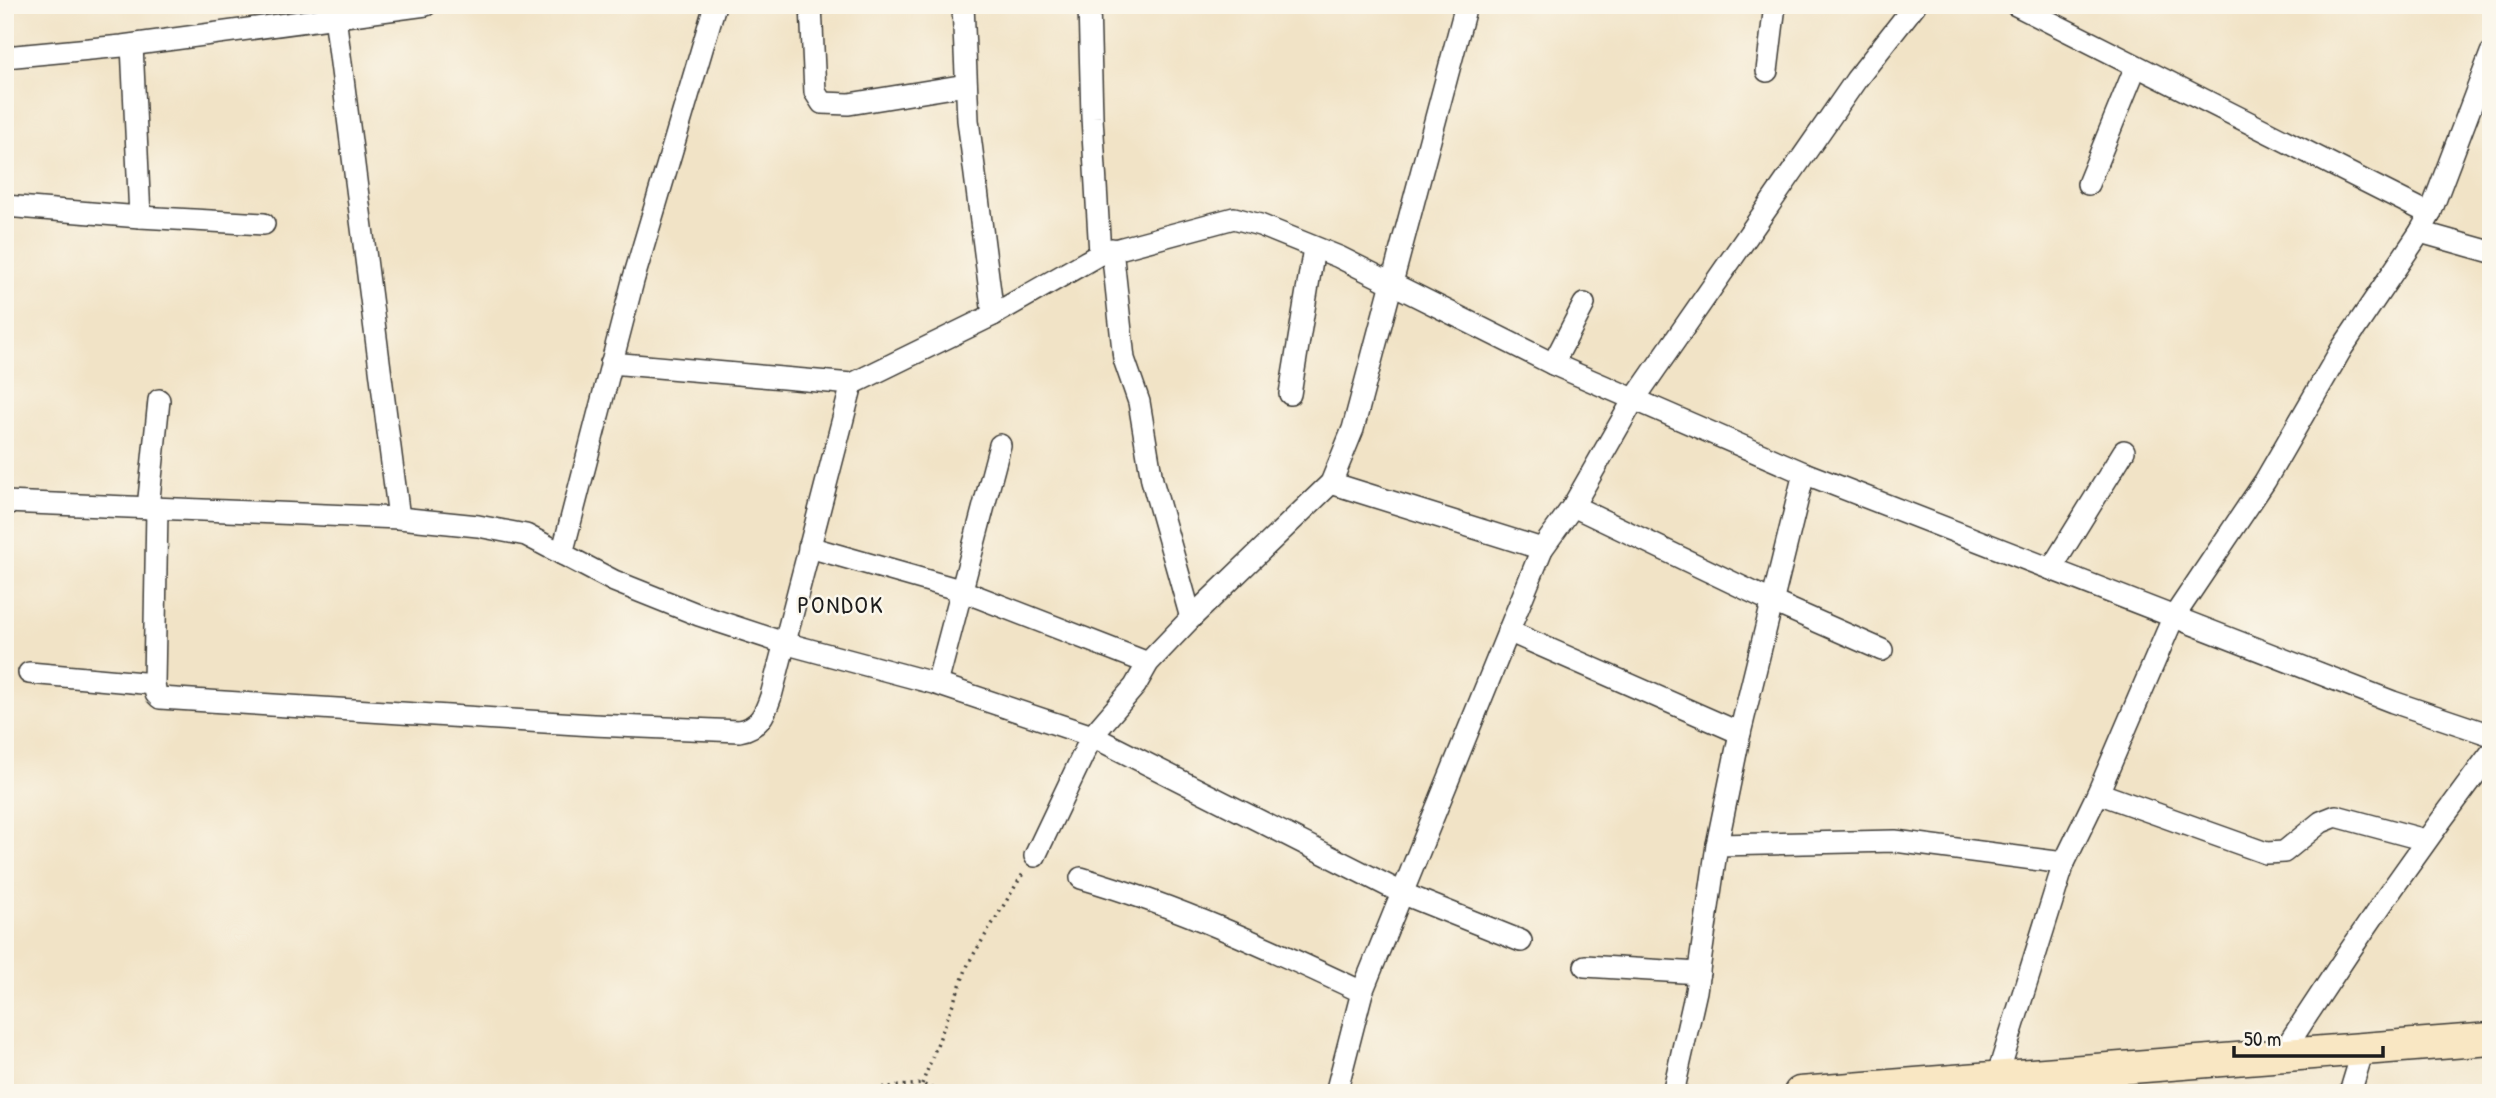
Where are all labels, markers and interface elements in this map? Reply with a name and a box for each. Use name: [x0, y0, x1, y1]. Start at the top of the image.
district label: PONDOK: [798, 588, 884, 620]
scale bar: [2234, 1014, 2382, 1058]
text: 50 m: [2244, 1024, 2281, 1053]

